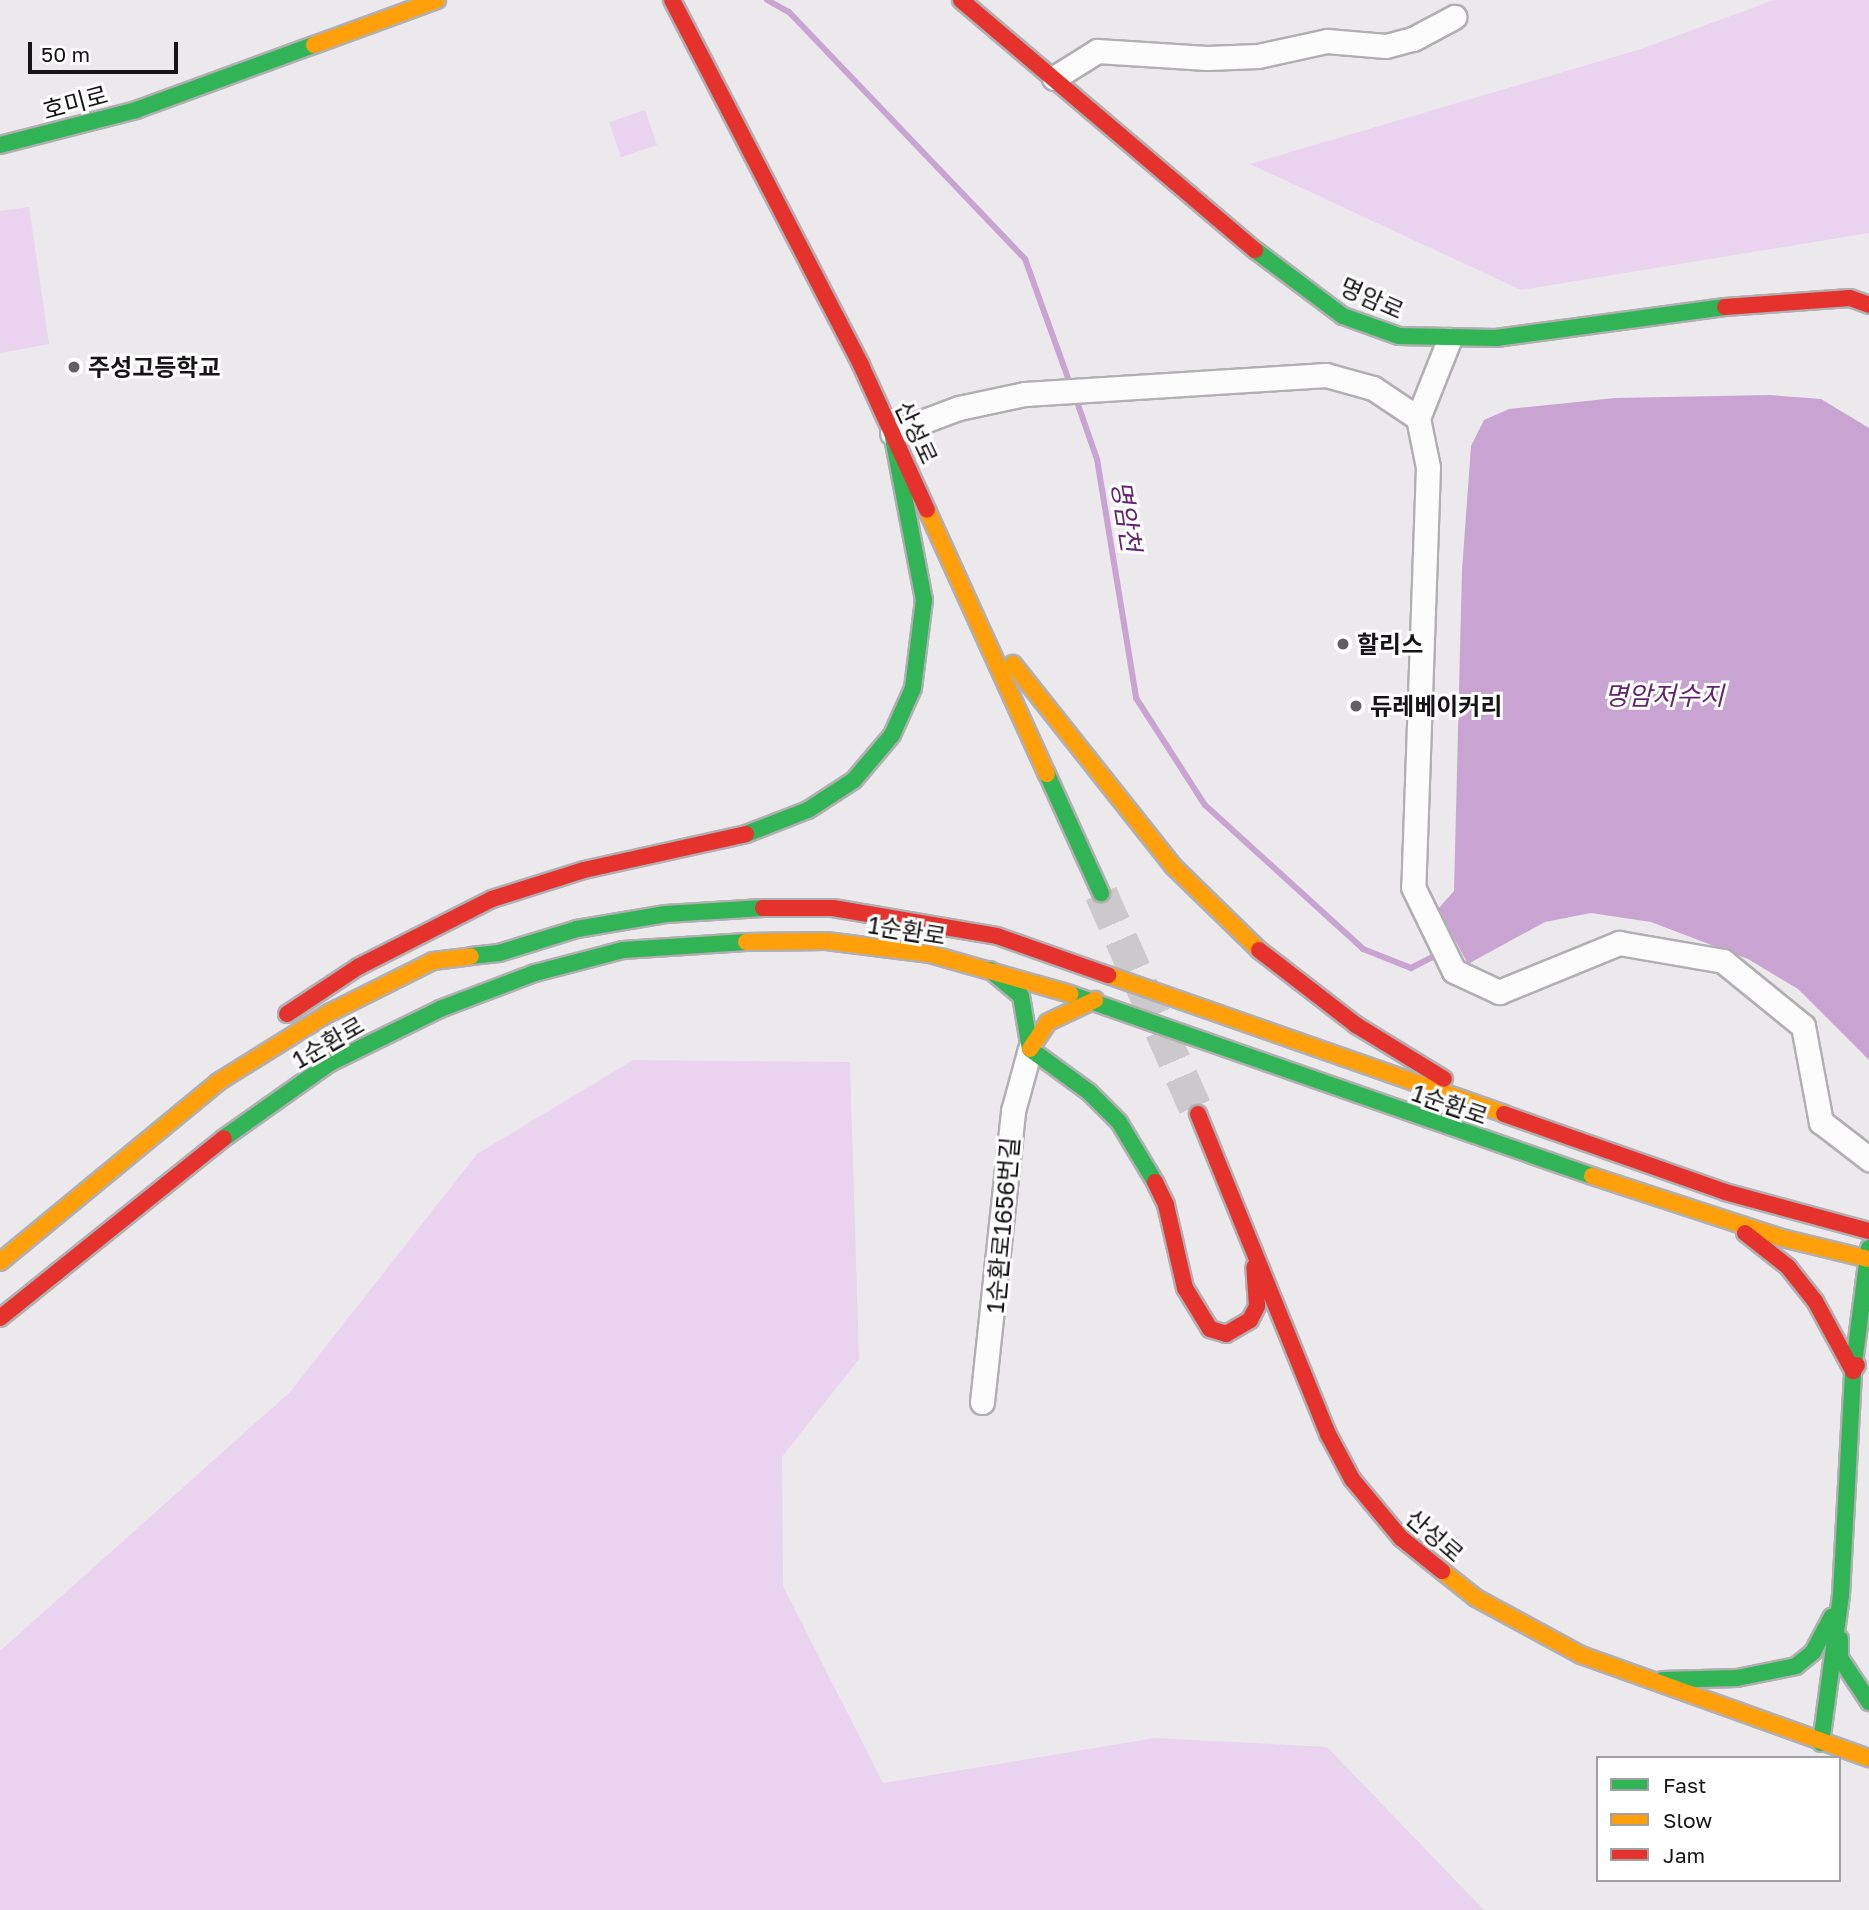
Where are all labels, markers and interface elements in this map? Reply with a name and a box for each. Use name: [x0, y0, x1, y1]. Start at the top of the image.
scale bar: [32, 28, 182, 72]
text: 50 m: [41, 41, 90, 67]
street label: 호미로: [39, 80, 111, 124]
street label: 명암로: [1336, 271, 1408, 325]
place label: 주성고등학교: [88, 353, 220, 381]
marker: 주성고등학교: [66, 359, 82, 375]
street label: 산성로: [890, 396, 944, 468]
water label: 명암천: [1105, 478, 1147, 554]
place label: 할리스: [1357, 630, 1423, 658]
marker: 할리스: [1335, 636, 1351, 652]
water label: 명암저수지: [1604, 680, 1724, 712]
place label: 듀레베이커리: [1370, 692, 1502, 720]
marker: 듀레베이커리: [1348, 698, 1364, 714]
street label: 1순환로: [866, 910, 948, 950]
street label: 1순환로: [287, 1010, 369, 1074]
street label: 1순환로: [1408, 1078, 1492, 1130]
street label: 1순환로1656번길: [980, 1136, 1024, 1314]
street label: 산성로: [1401, 1502, 1469, 1568]
legend: [1596, 1756, 1841, 1882]
text: Fast: [1663, 1772, 1706, 1798]
text: Slow: [1663, 1807, 1712, 1833]
text: Jam: [1663, 1842, 1705, 1868]

